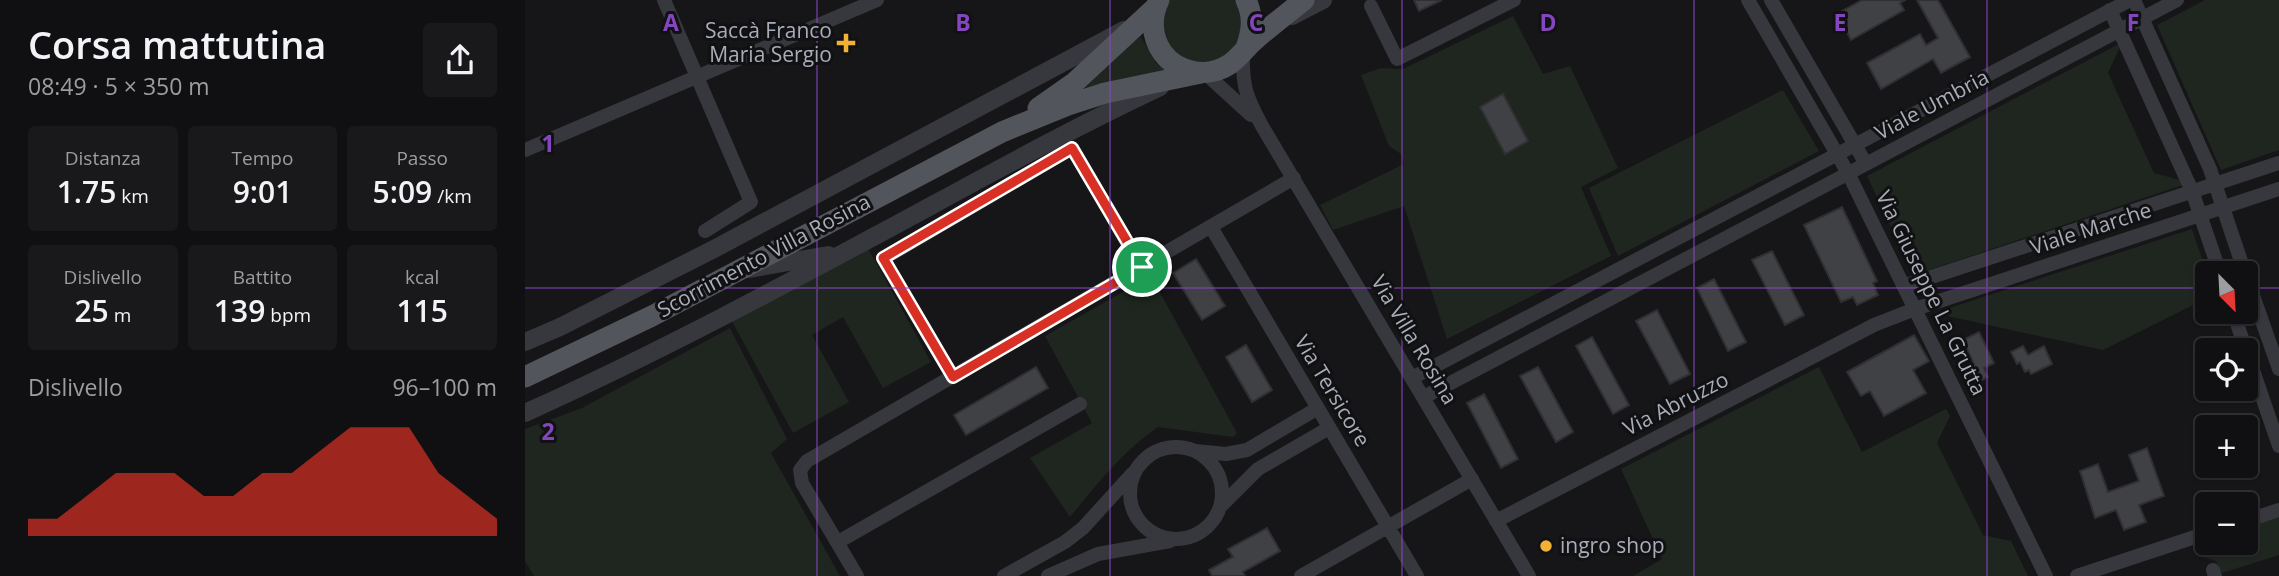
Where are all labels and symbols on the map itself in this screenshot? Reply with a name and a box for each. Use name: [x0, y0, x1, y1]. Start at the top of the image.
text: A: [663, 6, 679, 38]
text: B: [955, 6, 971, 38]
text: C: [1249, 6, 1263, 38]
text: D: [1539, 6, 1557, 38]
text: E: [1834, 6, 1846, 38]
text: F: [2127, 6, 2139, 38]
place label: Saccà Franco Maria Sergio: [705, 16, 832, 68]
marker: Saccà Franco Maria Sergio: [838, 35, 854, 51]
street label: Viale Umbria: [1870, 62, 1993, 146]
text: 1: [541, 127, 555, 159]
street label: Via Giuseppe La Grutta: [1870, 185, 1994, 400]
street label: Scorrimento Villa Rosina: [652, 187, 875, 323]
street label: Viale Marche: [2026, 195, 2155, 261]
pin: [1112, 237, 1172, 297]
north arrow: [2195, 261, 2257, 324]
street label: Via Villa Rosina: [1365, 270, 1464, 409]
street label: Via Tersicore: [1289, 330, 1377, 451]
street label: Via Abruzzo: [1618, 365, 1733, 442]
text: 2: [541, 415, 555, 447]
place label: ingro shop: [1560, 531, 1665, 559]
marker: ingro shop: [1538, 538, 1554, 554]

